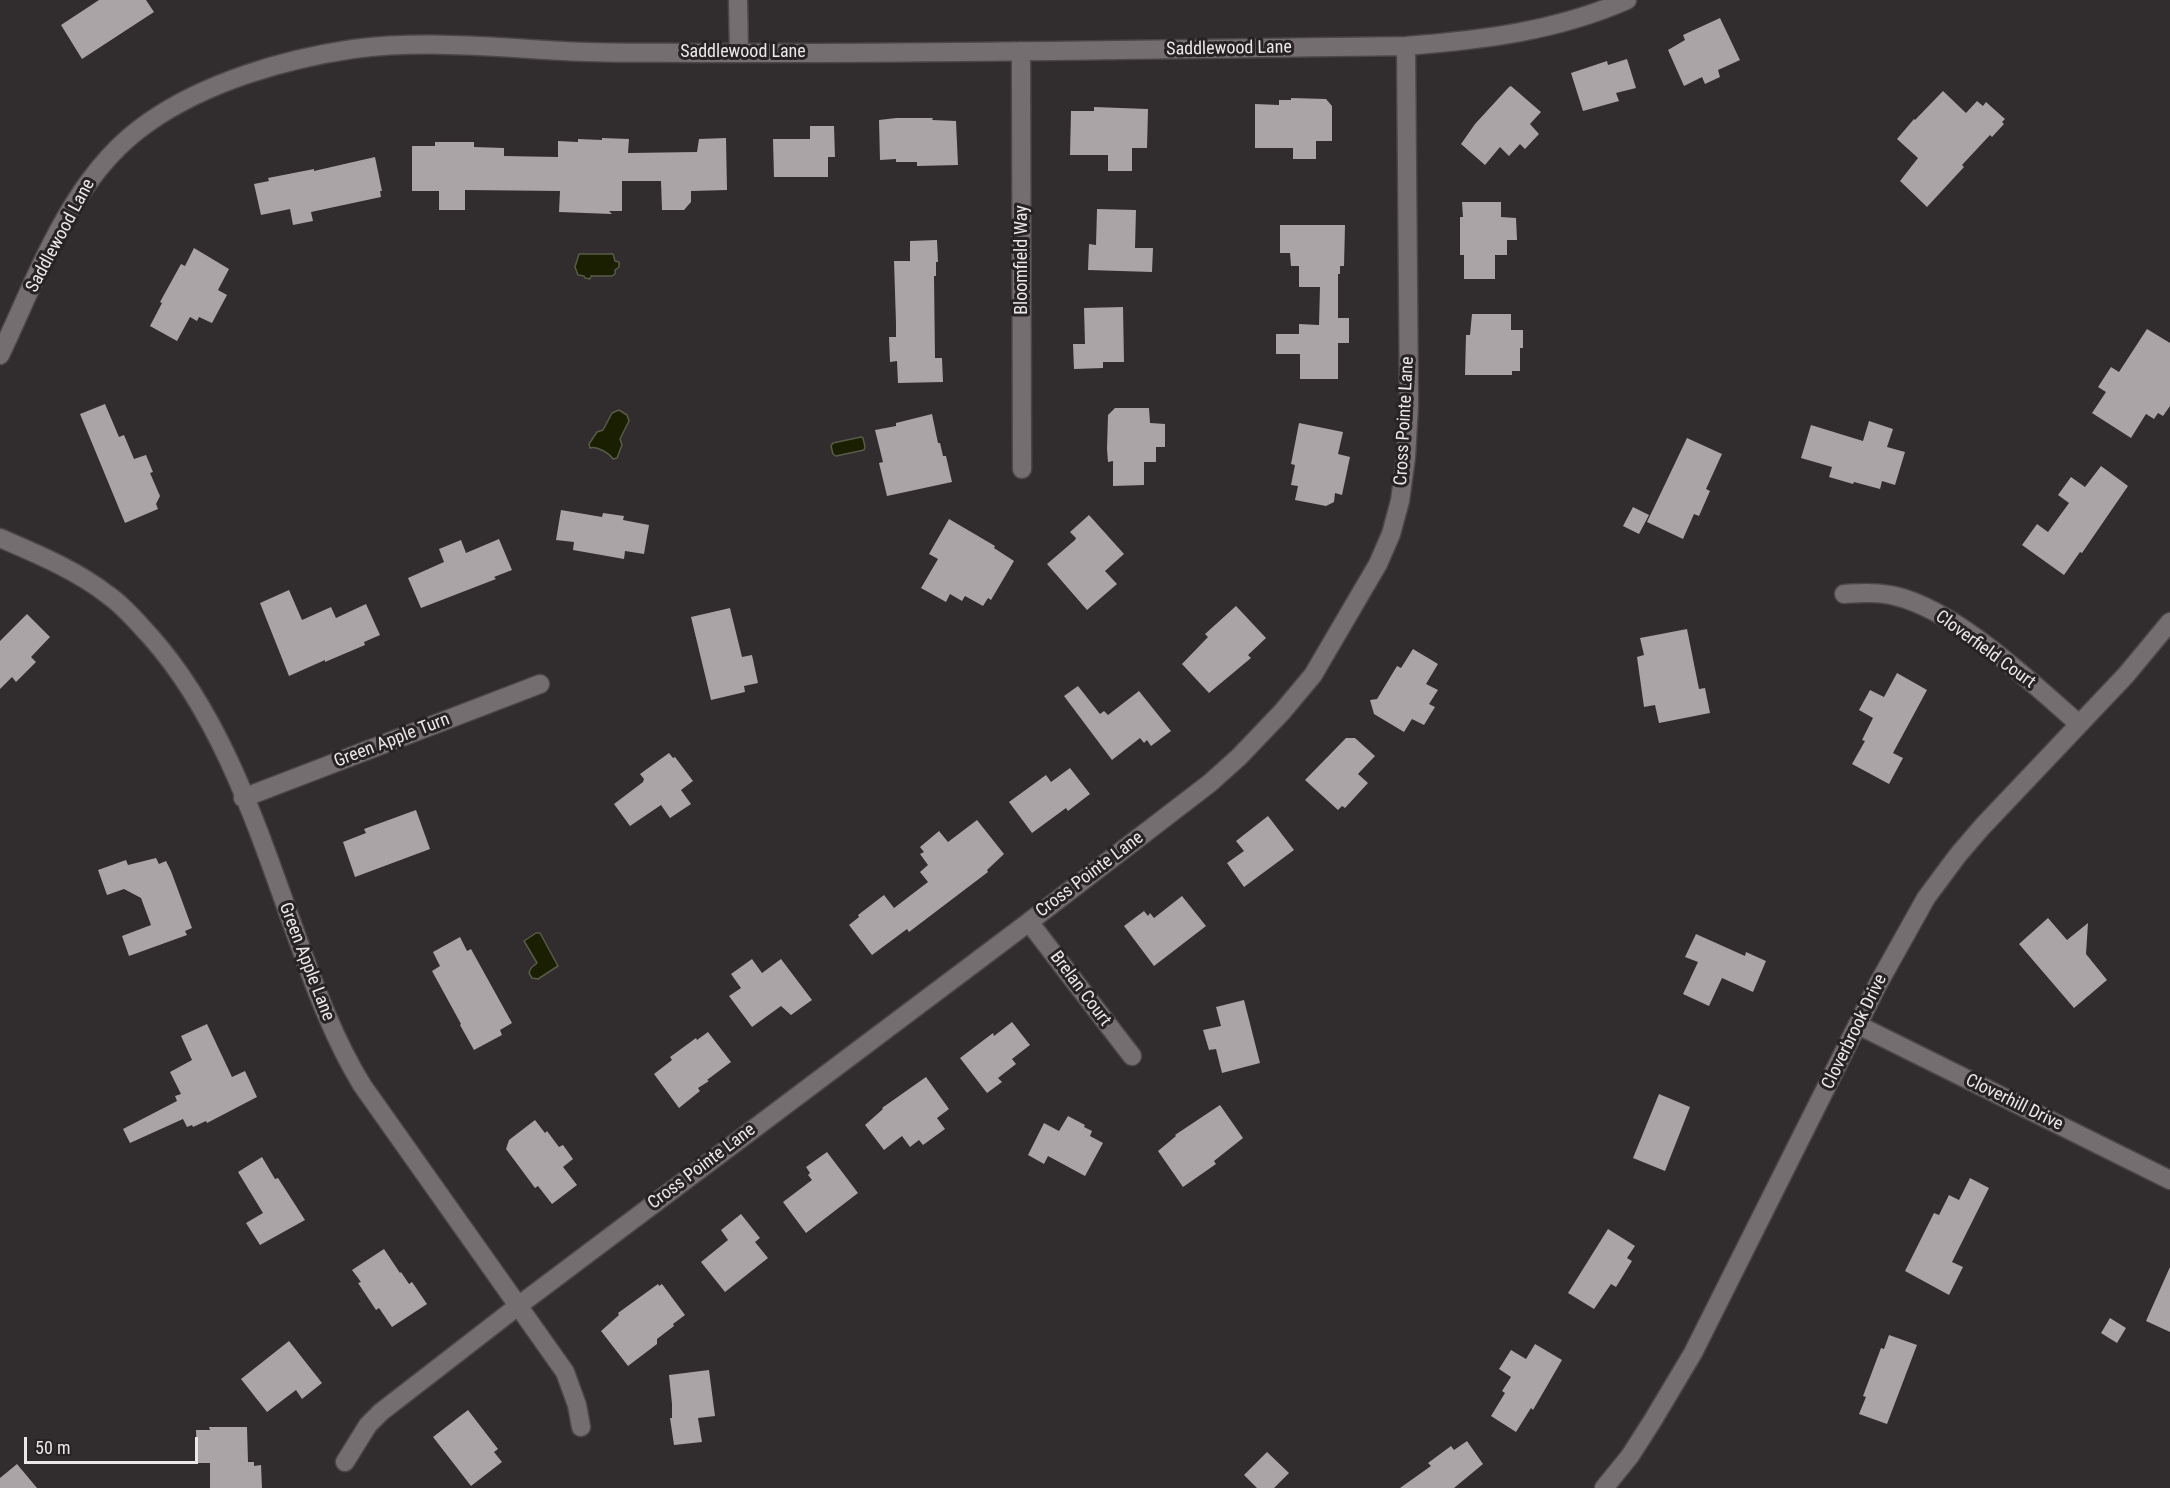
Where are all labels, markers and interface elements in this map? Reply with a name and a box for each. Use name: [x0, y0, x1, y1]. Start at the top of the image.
street label: Saddlewood Lane: [1166, 37, 1292, 61]
street label: Saddlewood Lane: [680, 41, 806, 63]
street label: Saddlewood Lane: [22, 176, 100, 296]
street label: Bloomfield Way: [1011, 205, 1033, 315]
street label: Cross Pointe Lane: [1391, 356, 1419, 486]
street label: Cloverfield Court: [1931, 606, 2039, 694]
street label: Green Apple Turn: [331, 709, 453, 773]
street label: Cross Pointe Lane: [1032, 828, 1148, 922]
street label: Green Apple Lane: [274, 900, 338, 1024]
street label: Brelan Court: [1045, 947, 1115, 1031]
street label: Cloverbrook Drive: [1818, 971, 1892, 1093]
street label: Cloverhill Drive: [1962, 1070, 2066, 1136]
street label: Cross Pointe Lane: [644, 1120, 760, 1214]
scale bar: [27, 1425, 201, 1463]
text: 50 m: [35, 1437, 70, 1458]

